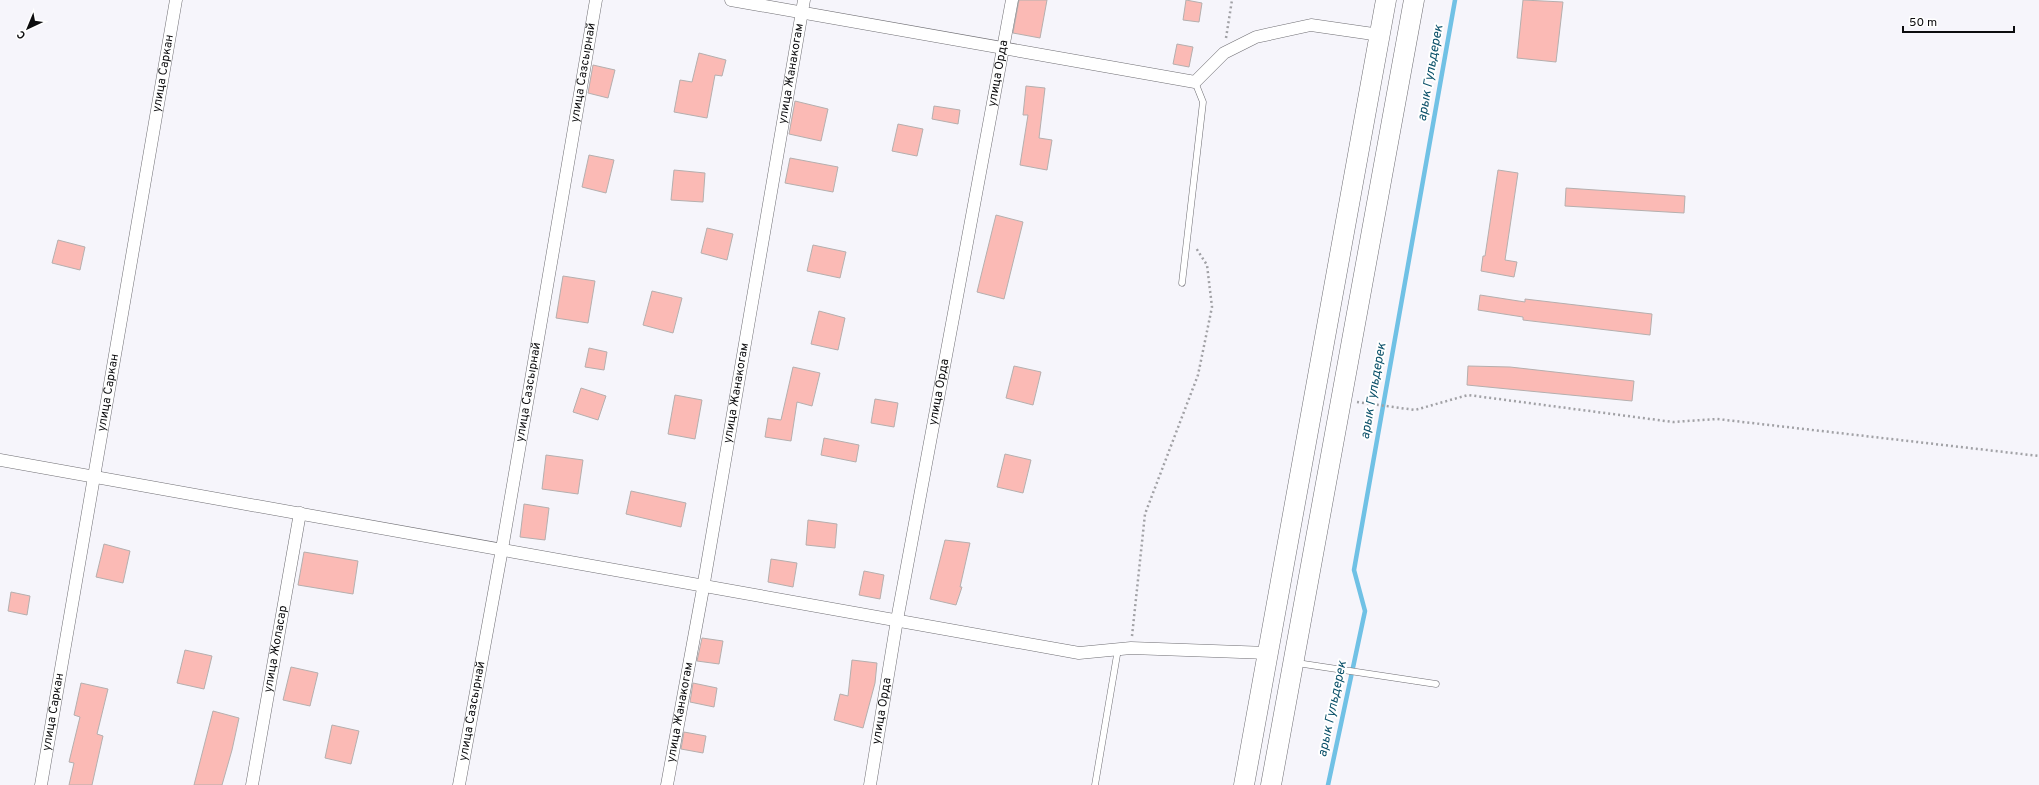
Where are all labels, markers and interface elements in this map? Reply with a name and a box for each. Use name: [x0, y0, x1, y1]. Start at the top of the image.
north arrow: [8, 8, 48, 48]
scale bar: [1903, 8, 2014, 34]
text: 50 m: [1909, 15, 1937, 31]
street label: улица Сазсырнай: [567, 22, 600, 124]
street label: улица Жанакогам: [775, 22, 808, 125]
water label: арык Гульдерек: [1415, 23, 1447, 123]
text: С: [14, 27, 29, 42]
street label: улица Саркан: [149, 33, 178, 114]
street label: улица Орда: [984, 39, 1012, 108]
street label: улица Сазсырнай: [512, 341, 545, 443]
water label: арык Гульдерек: [1358, 341, 1390, 441]
street label: улица Жанакогам: [720, 342, 753, 445]
street label: улица Саркан: [94, 353, 123, 433]
street label: улица Орда: [925, 357, 953, 427]
street label: улица Жоласар: [260, 604, 292, 694]
water label: арык Гульдерек: [1315, 659, 1351, 758]
street label: улица Сазсырнай: [456, 660, 489, 762]
street label: улица Жанакогам: [663, 661, 697, 764]
street label: улица Саркан: [39, 672, 68, 752]
street label: улица Орда: [869, 676, 895, 746]

